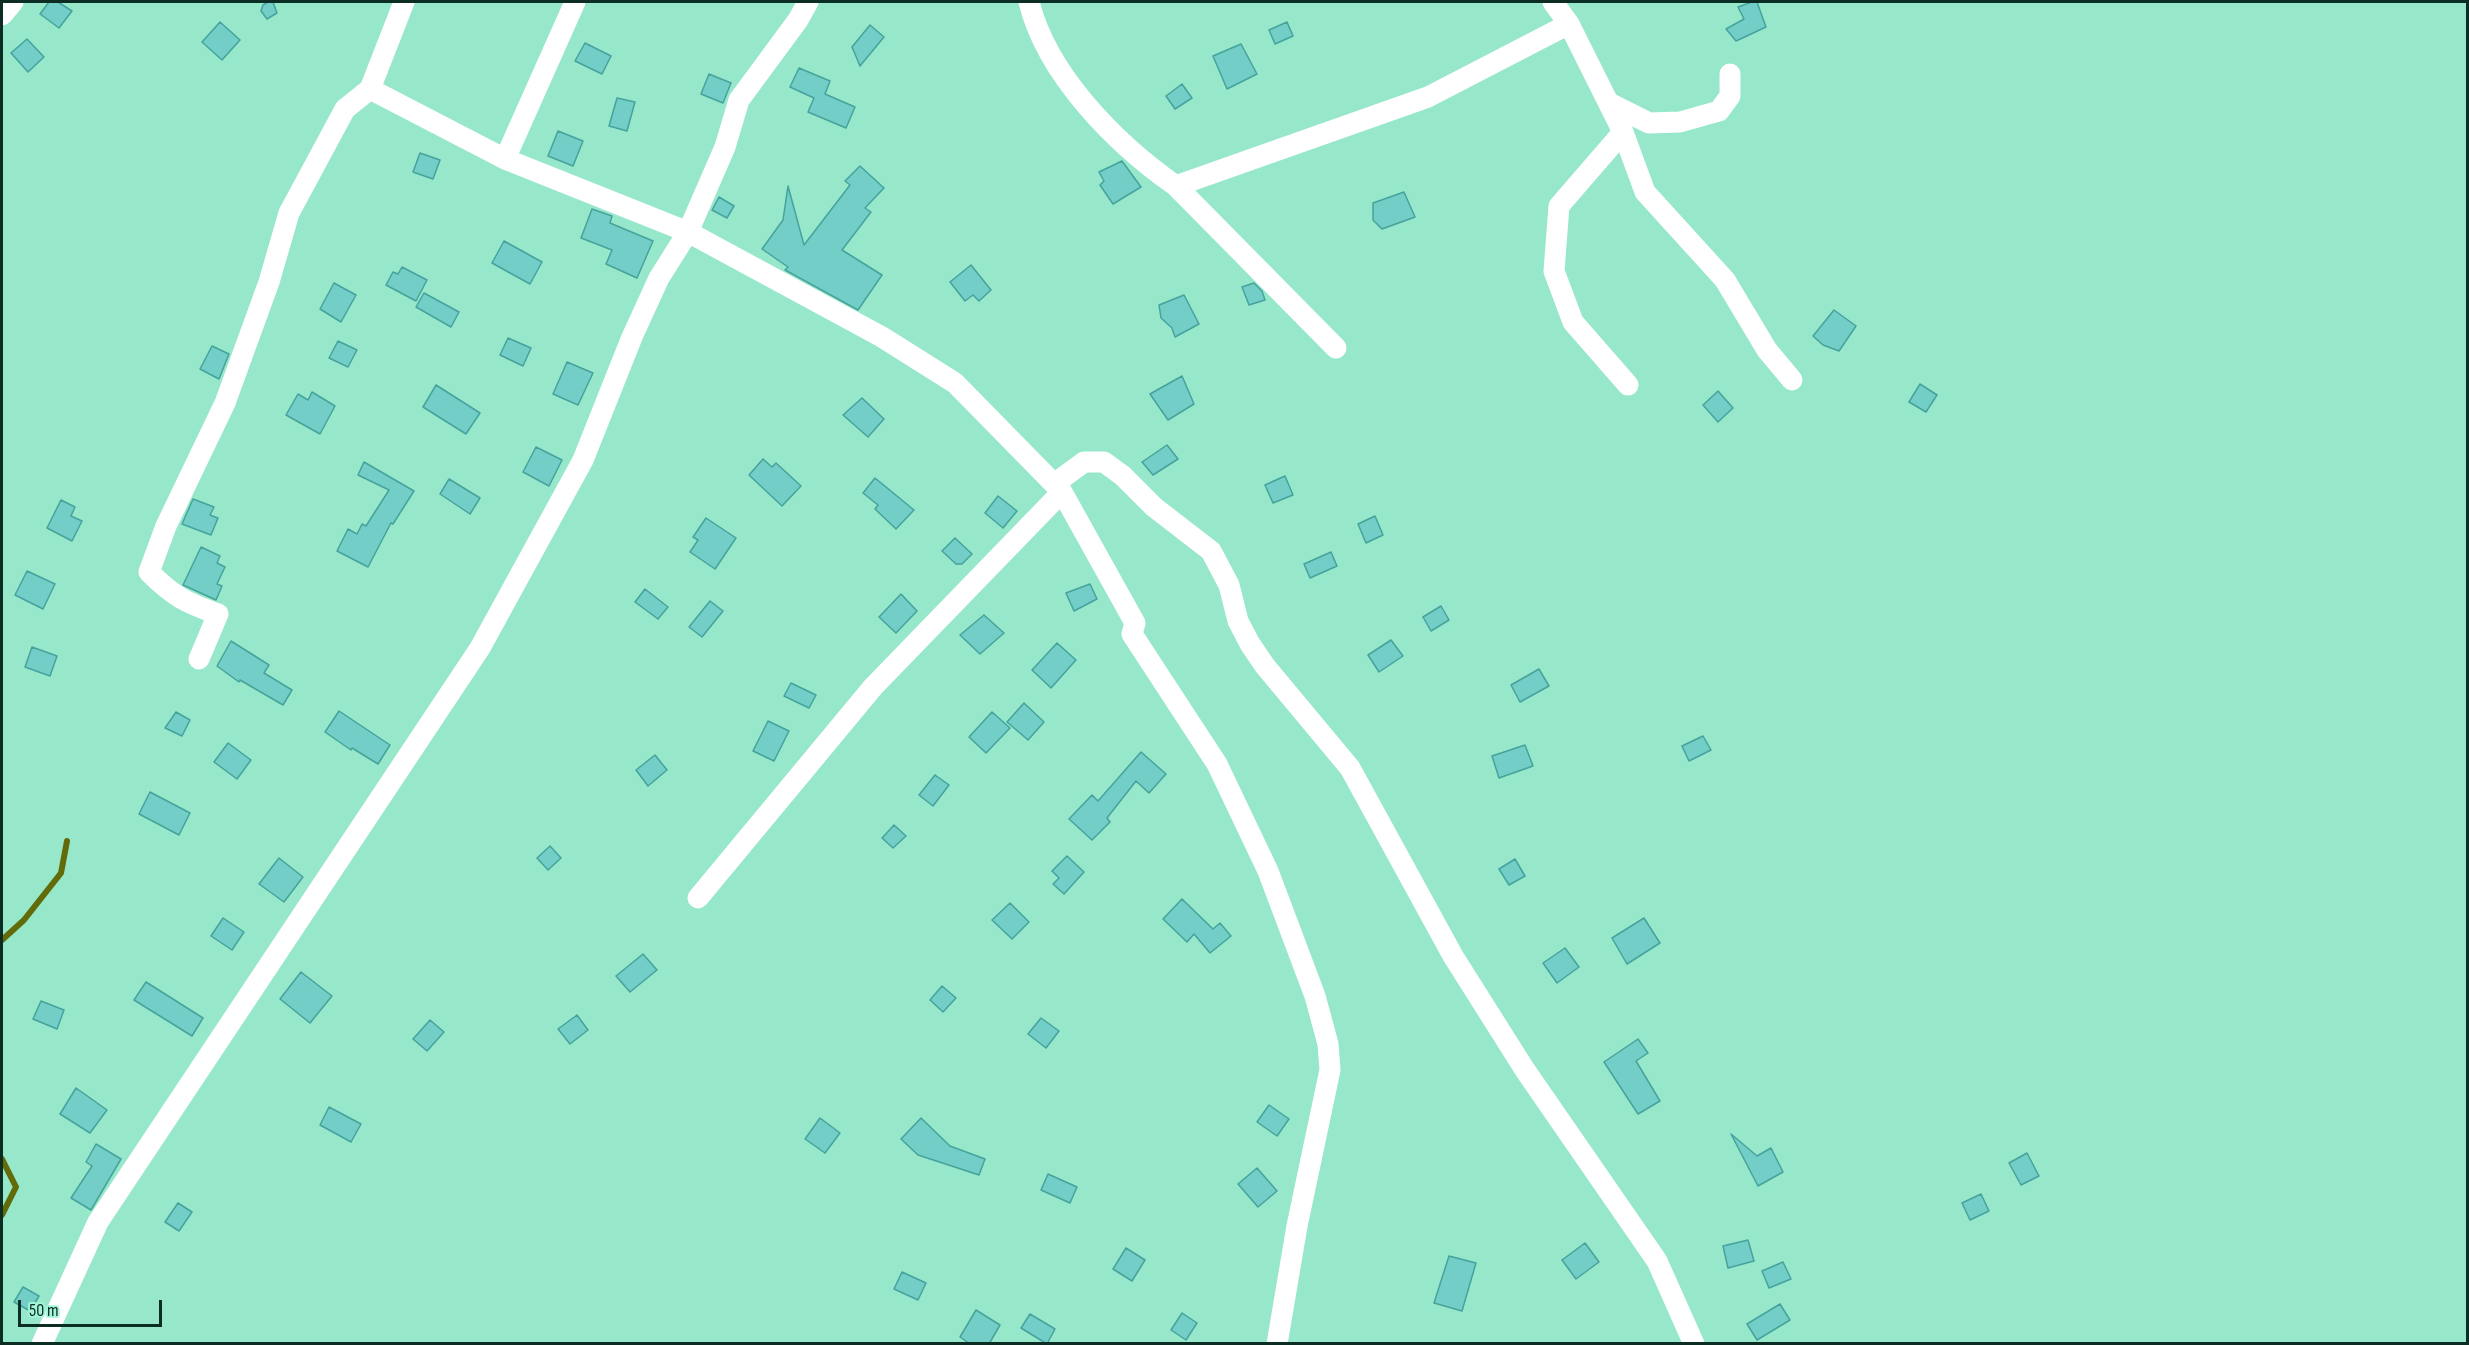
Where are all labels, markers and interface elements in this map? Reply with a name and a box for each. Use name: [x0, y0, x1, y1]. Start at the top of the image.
scale bar: [21, 1288, 165, 1326]
text: 50 m: [29, 1300, 59, 1321]

